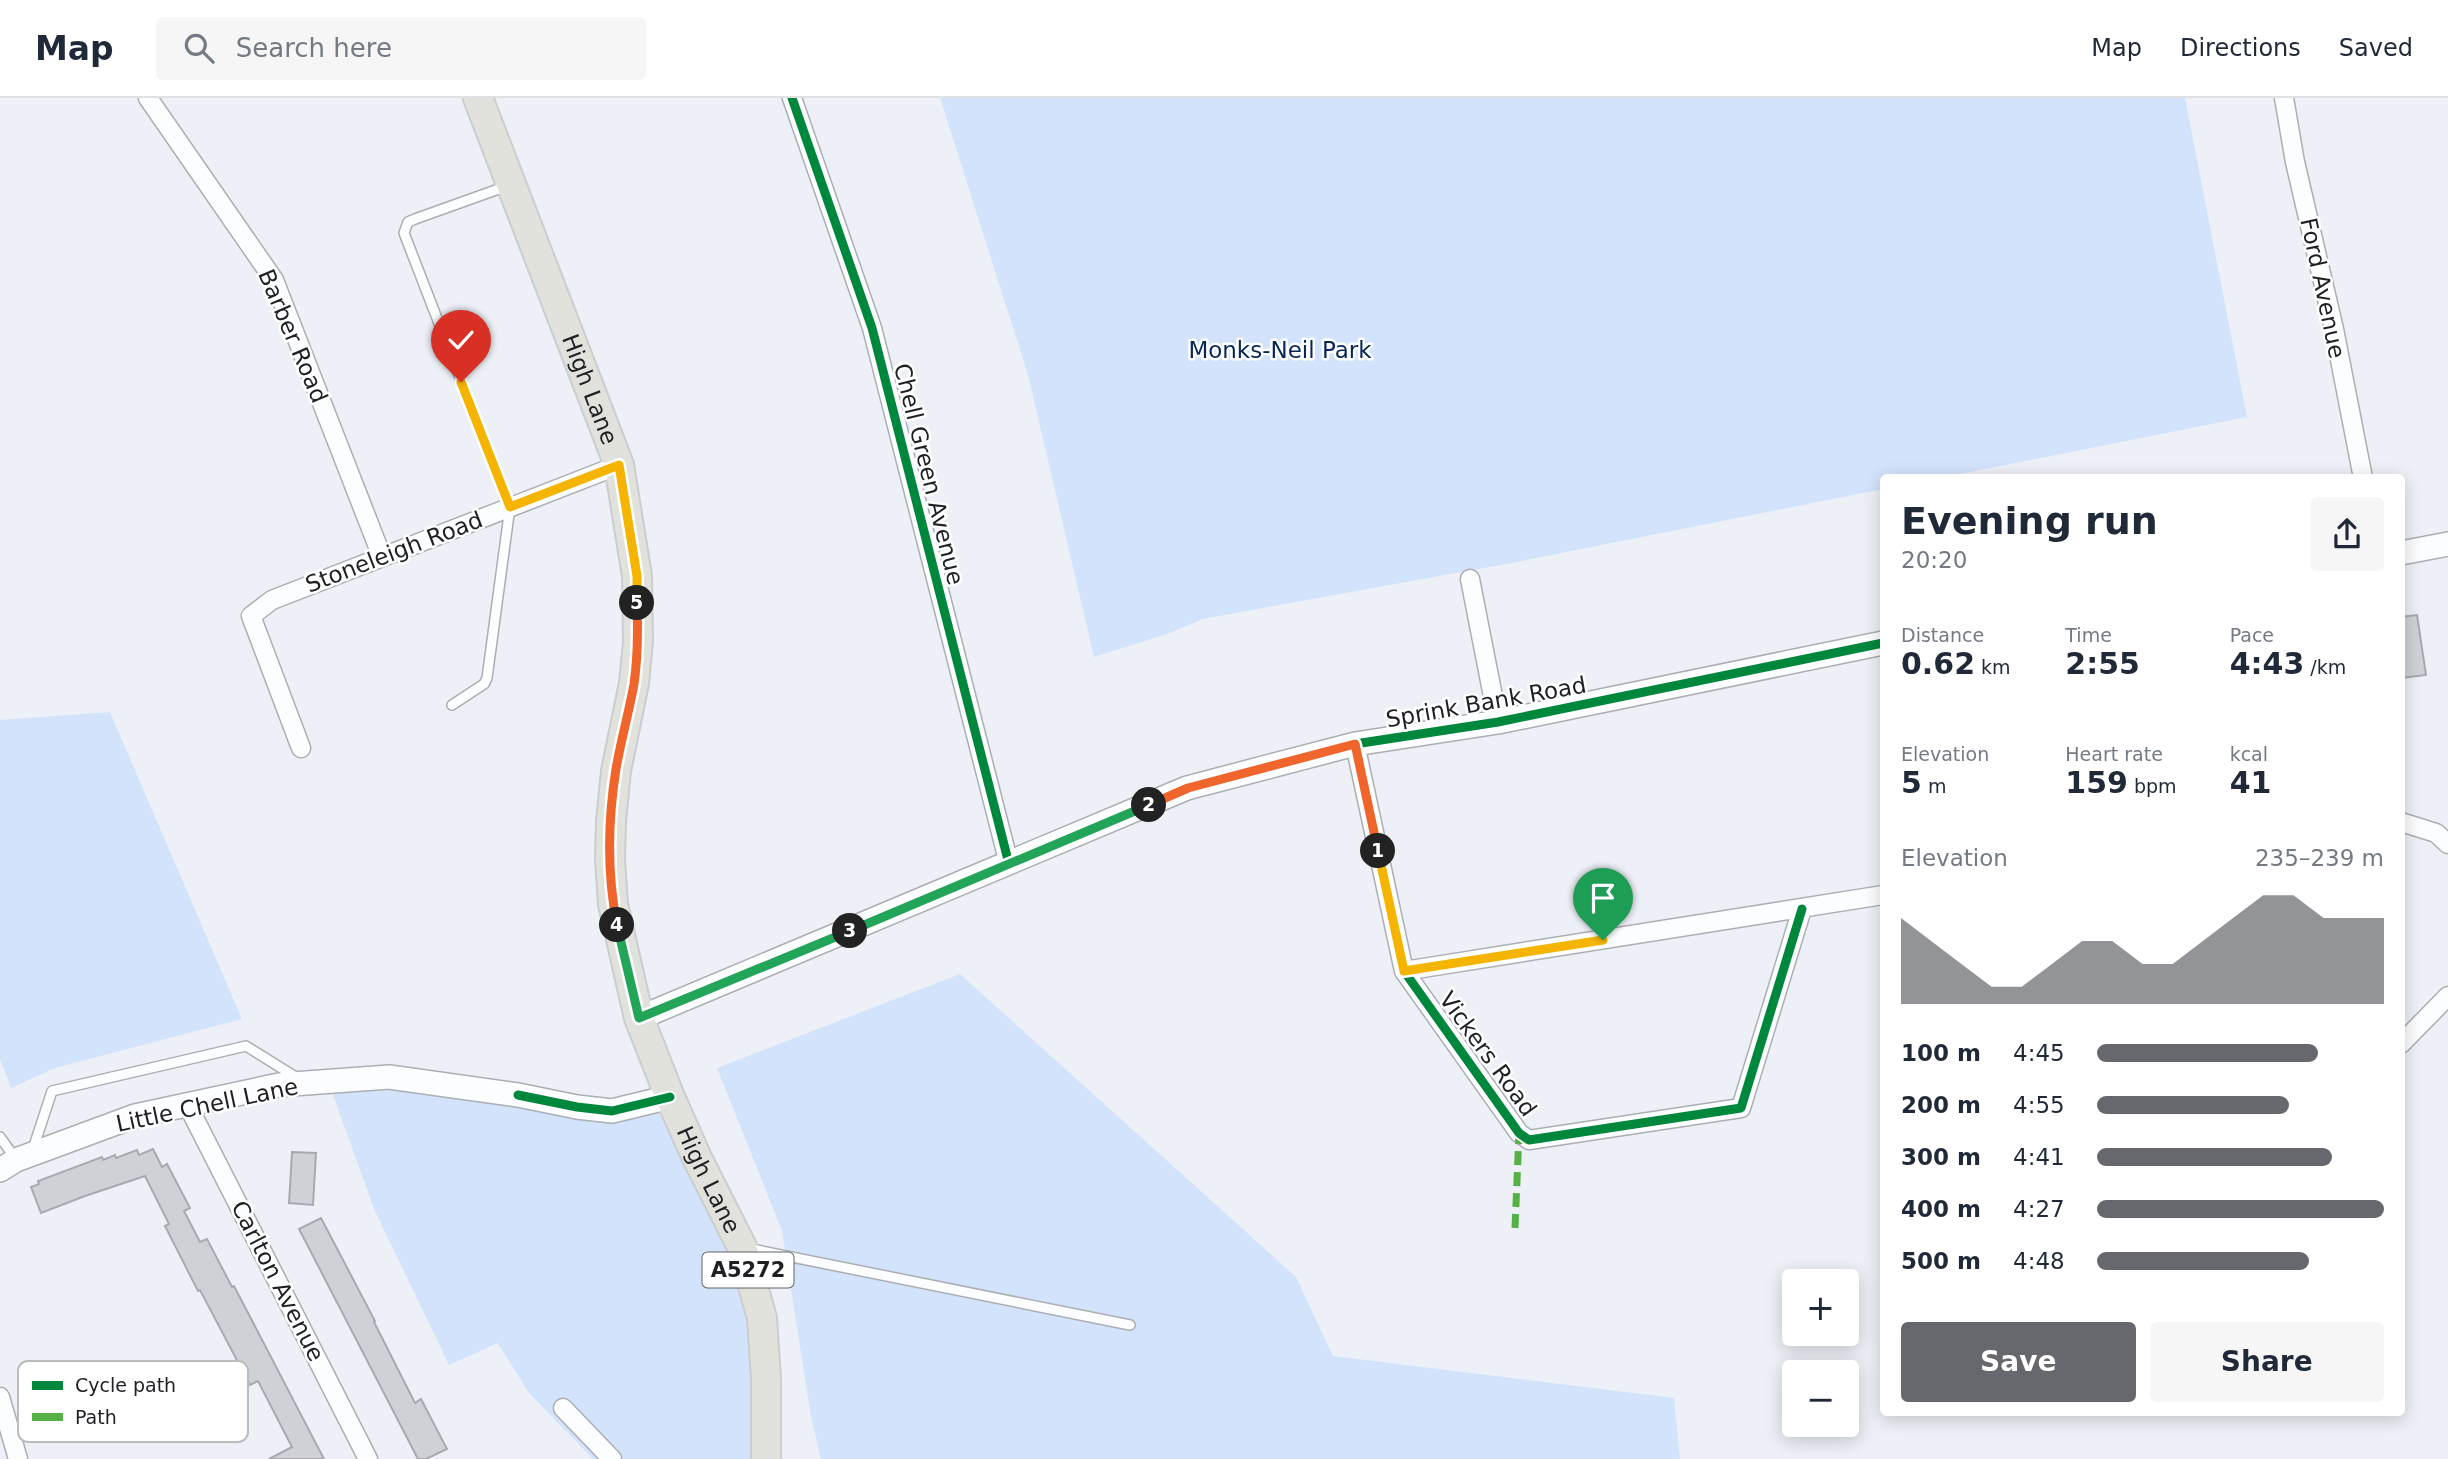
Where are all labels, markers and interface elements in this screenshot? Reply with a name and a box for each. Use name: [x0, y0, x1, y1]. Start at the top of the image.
search box: [156, 17, 646, 80]
text: Map: [35, 29, 114, 68]
icon: search: [180, 29, 218, 67]
text: Search here: [236, 33, 392, 63]
text: Map: [2091, 34, 2142, 62]
text: Directions: [2180, 34, 2301, 62]
text: Saved: [2339, 34, 2413, 62]
street label: Ford Avenue: [2295, 215, 2351, 361]
street label: Barber Road: [253, 265, 333, 407]
pin: [431, 310, 491, 382]
icon: check: [442, 321, 480, 359]
street label: High Lane: [557, 331, 623, 448]
park label: Monks-Neil Park: [1188, 337, 1372, 363]
street label: Chell Green Avenue: [889, 361, 969, 587]
button: share: [2310, 497, 2384, 571]
text: Evening run: [1901, 499, 2158, 543]
street label: Stoneleigh Road: [302, 506, 486, 598]
text: 20:20: [1901, 547, 1967, 573]
pin: 5: [620, 586, 654, 620]
text: 5: [630, 591, 643, 613]
text: Distance: [1901, 624, 1984, 646]
text: Time: [2065, 624, 2112, 646]
text: Pace: [2230, 624, 2274, 646]
text: 0.62: [1901, 646, 1975, 681]
text: 2:55: [2065, 646, 2140, 681]
text: 4:43: [2230, 646, 2304, 681]
text: km: [1975, 656, 2011, 678]
text: /km: [2304, 656, 2346, 678]
street label: Sprink Bank Road: [1384, 672, 1588, 732]
text: Elevation: [1901, 743, 1989, 765]
text: Heart rate: [2065, 743, 2163, 765]
text: kcal: [2230, 743, 2268, 765]
text: 5: [1901, 765, 1922, 800]
text: 159: [2065, 765, 2128, 800]
text: 41: [2230, 765, 2271, 800]
text: m: [1922, 775, 1946, 797]
text: bpm: [2128, 775, 2177, 797]
pin: 2: [1132, 788, 1166, 822]
text: 2: [1142, 793, 1155, 815]
pin: 1: [1360, 834, 1396, 868]
text: 1: [1371, 839, 1384, 861]
text: Elevation: [1901, 845, 2008, 871]
text: 235–239 m: [2255, 845, 2384, 871]
pin: [1573, 868, 1633, 940]
icon: arrive: [1584, 879, 1622, 917]
pin: 4: [600, 908, 634, 942]
text: 4: [610, 913, 623, 935]
pin: 3: [832, 914, 868, 948]
text: 3: [843, 919, 856, 941]
street label: Vickers Road: [1434, 987, 1542, 1121]
text: 100 m: [1901, 1040, 1981, 1066]
text: 4:45: [2013, 1040, 2065, 1066]
street label: Little Chell Lane: [114, 1073, 300, 1137]
text: 200 m: [1901, 1092, 1981, 1118]
text: 4:55: [2013, 1092, 2065, 1118]
street label: High Lane: [672, 1122, 746, 1237]
text: 300 m: [1901, 1144, 1981, 1170]
text: 4:41: [2013, 1144, 2065, 1170]
street label: Carlton Avenue: [226, 1196, 330, 1366]
text: 400 m: [1901, 1196, 1981, 1222]
text: 4:27: [2013, 1196, 2065, 1222]
text: 500 m: [1901, 1248, 1981, 1274]
text: 4:48: [2013, 1248, 2065, 1274]
road number: A5272: [702, 1252, 794, 1288]
map controls: [1782, 1269, 1859, 1437]
button: +: [1782, 1269, 1859, 1346]
button: Save: [1901, 1322, 2136, 1402]
button: Share: [2150, 1322, 2384, 1402]
button: −: [1782, 1360, 1859, 1437]
legend: [18, 1361, 248, 1442]
text: Cycle path: [75, 1374, 176, 1396]
text: Path: [75, 1406, 117, 1428]

